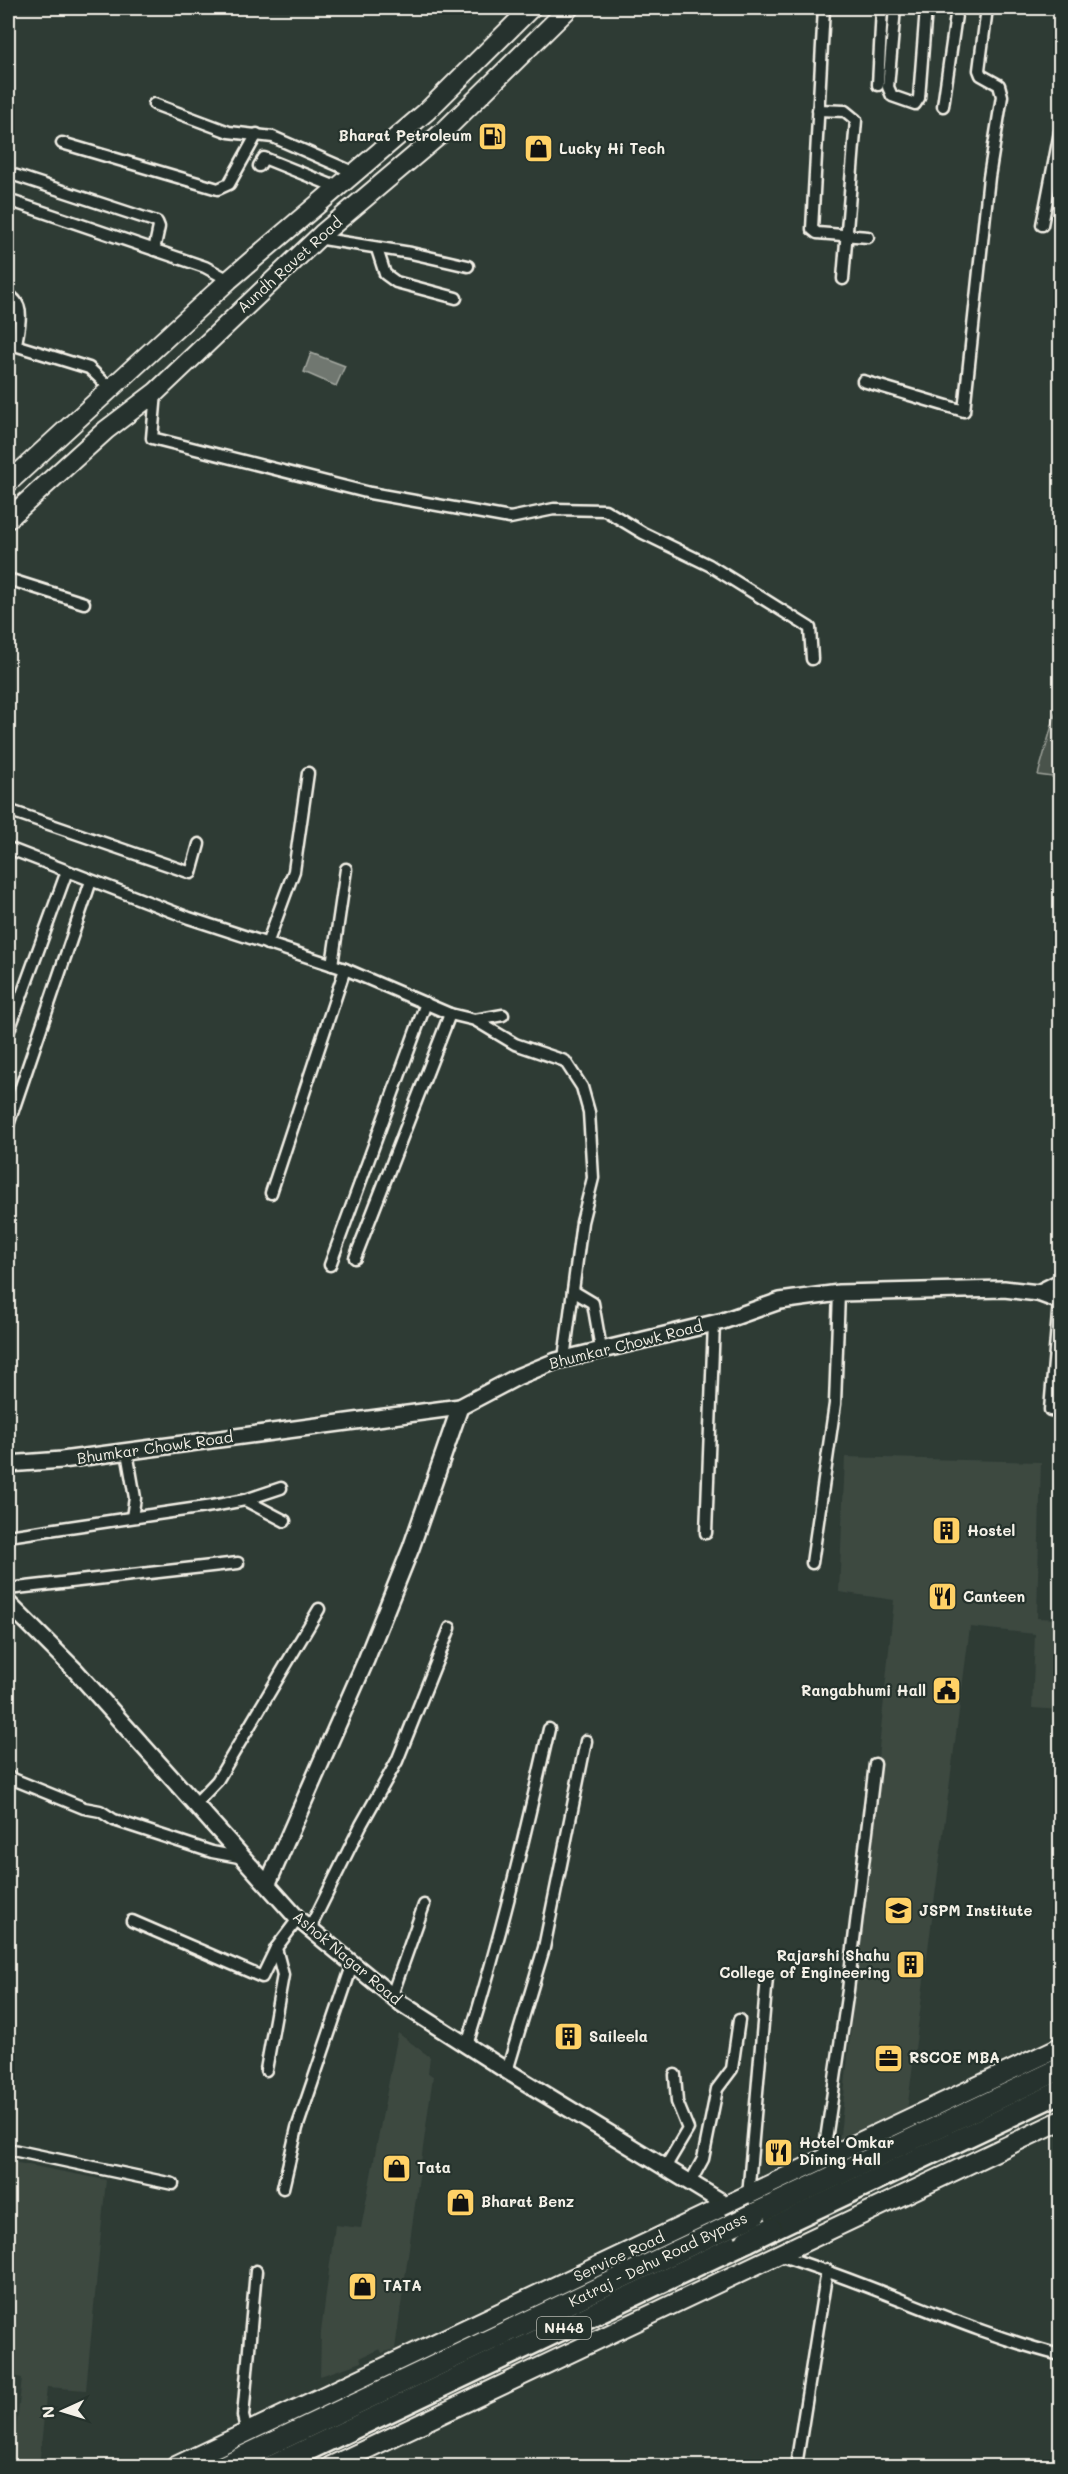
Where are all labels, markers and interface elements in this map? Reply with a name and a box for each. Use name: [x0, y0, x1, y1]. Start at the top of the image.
fuel station icon: Bharat Petroleum: [477, 120, 509, 152]
place label: Bharat Petroleum: [339, 125, 472, 145]
shop icon: Lucky Hi Tech: [522, 133, 554, 165]
place label: Lucky Hi Tech: [559, 138, 665, 158]
street label: Aundh Ravet Road: [233, 212, 346, 317]
street label: Bhumkar Chowk Road: [547, 1315, 705, 1373]
street label: Bhumkar Chowk Road: [76, 1426, 234, 1468]
building icon: Hostel: [930, 1515, 962, 1547]
place label: Hostel: [967, 1520, 1015, 1540]
restaurant icon: Canteen: [926, 1581, 958, 1613]
place label: Canteen: [963, 1586, 1025, 1606]
public building icon: Rangabhumi Hall: [931, 1675, 963, 1707]
place label: Rangabhumi Hall: [801, 1680, 926, 1700]
school or university icon: JSPM Institute: [882, 1895, 914, 1927]
place label: JSPM Institute: [919, 1900, 1033, 1920]
street label: Ashok Nagar Road: [289, 1906, 406, 2009]
place label: Rajarshi Shahu College of Engineering: [719, 1945, 890, 1982]
building icon: Rajarshi Shahu College of Engineering: [895, 1949, 927, 1981]
building icon: Saileela: [552, 2021, 584, 2053]
place label: Saileela: [589, 2026, 648, 2046]
office icon: RSCOE MBA: [872, 2042, 904, 2074]
place label: RSCOE MBA: [909, 2047, 1000, 2067]
place label: Hotel Omkar Dining Hall: [799, 2132, 895, 2169]
restaurant icon: Hotel Omkar Dining Hall: [762, 2136, 794, 2168]
shop icon: Tata: [380, 2152, 412, 2184]
place label: Tata: [417, 2157, 451, 2177]
shop icon: Bharat Benz: [444, 2186, 476, 2218]
place label: Bharat Benz: [481, 2191, 575, 2211]
street label: Katraj - Dehu Road Bypass: [565, 2207, 750, 2311]
street label: Service Road: [570, 2226, 667, 2286]
shop icon: TATA: [346, 2270, 378, 2302]
place label: TATA: [383, 2275, 422, 2295]
road number: NH48: [537, 2317, 591, 2339]
north arrow: [33, 2381, 93, 2441]
text: N: [37, 2405, 58, 2419]

